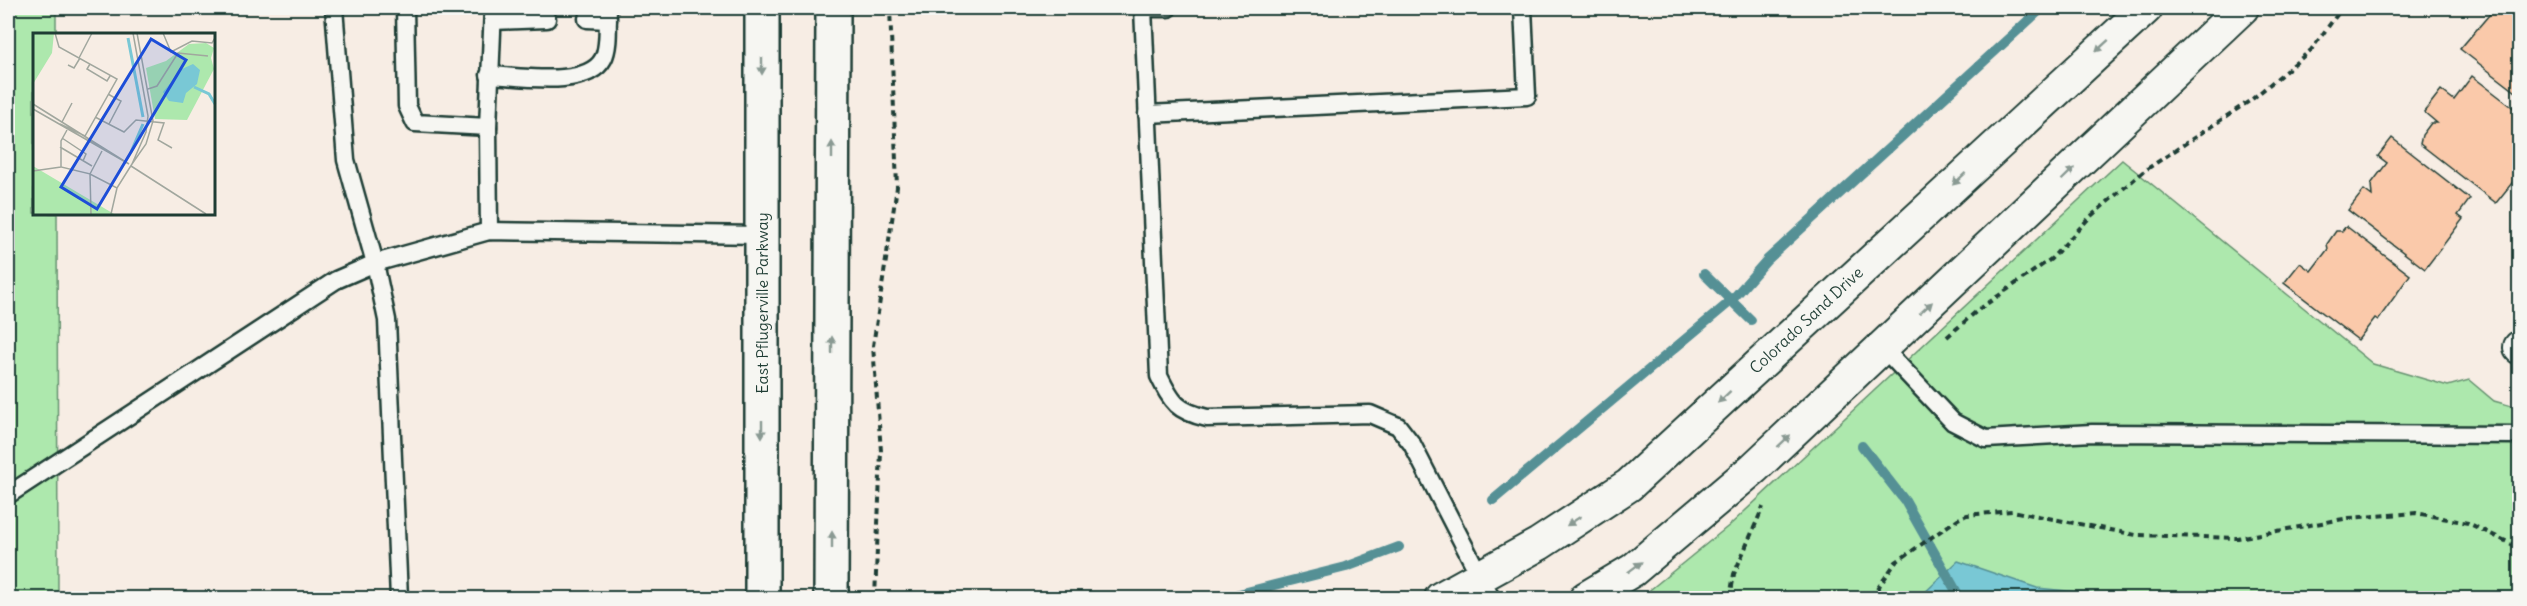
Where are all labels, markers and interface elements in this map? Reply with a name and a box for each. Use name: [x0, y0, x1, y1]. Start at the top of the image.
inset map: [33, 33, 214, 214]
one-way arrow: [2095, 39, 2110, 52]
one-way arrow: [757, 56, 767, 75]
one-way arrow: [827, 141, 837, 160]
one-way arrow: [2061, 167, 2076, 181]
one-way arrow: [1952, 171, 1966, 185]
street label: East Pflugerville Parkway: [752, 212, 772, 394]
street label: Colorado Sand Drive: [1745, 262, 1867, 378]
one-way arrow: [1919, 301, 1933, 315]
one-way arrow: [827, 336, 837, 355]
one-way arrow: [1716, 390, 1731, 404]
one-way arrow: [757, 419, 767, 438]
one-way arrow: [1776, 434, 1790, 448]
one-way arrow: [1566, 515, 1582, 526]
one-way arrow: [827, 531, 837, 550]
one-way arrow: [1627, 561, 1643, 573]

